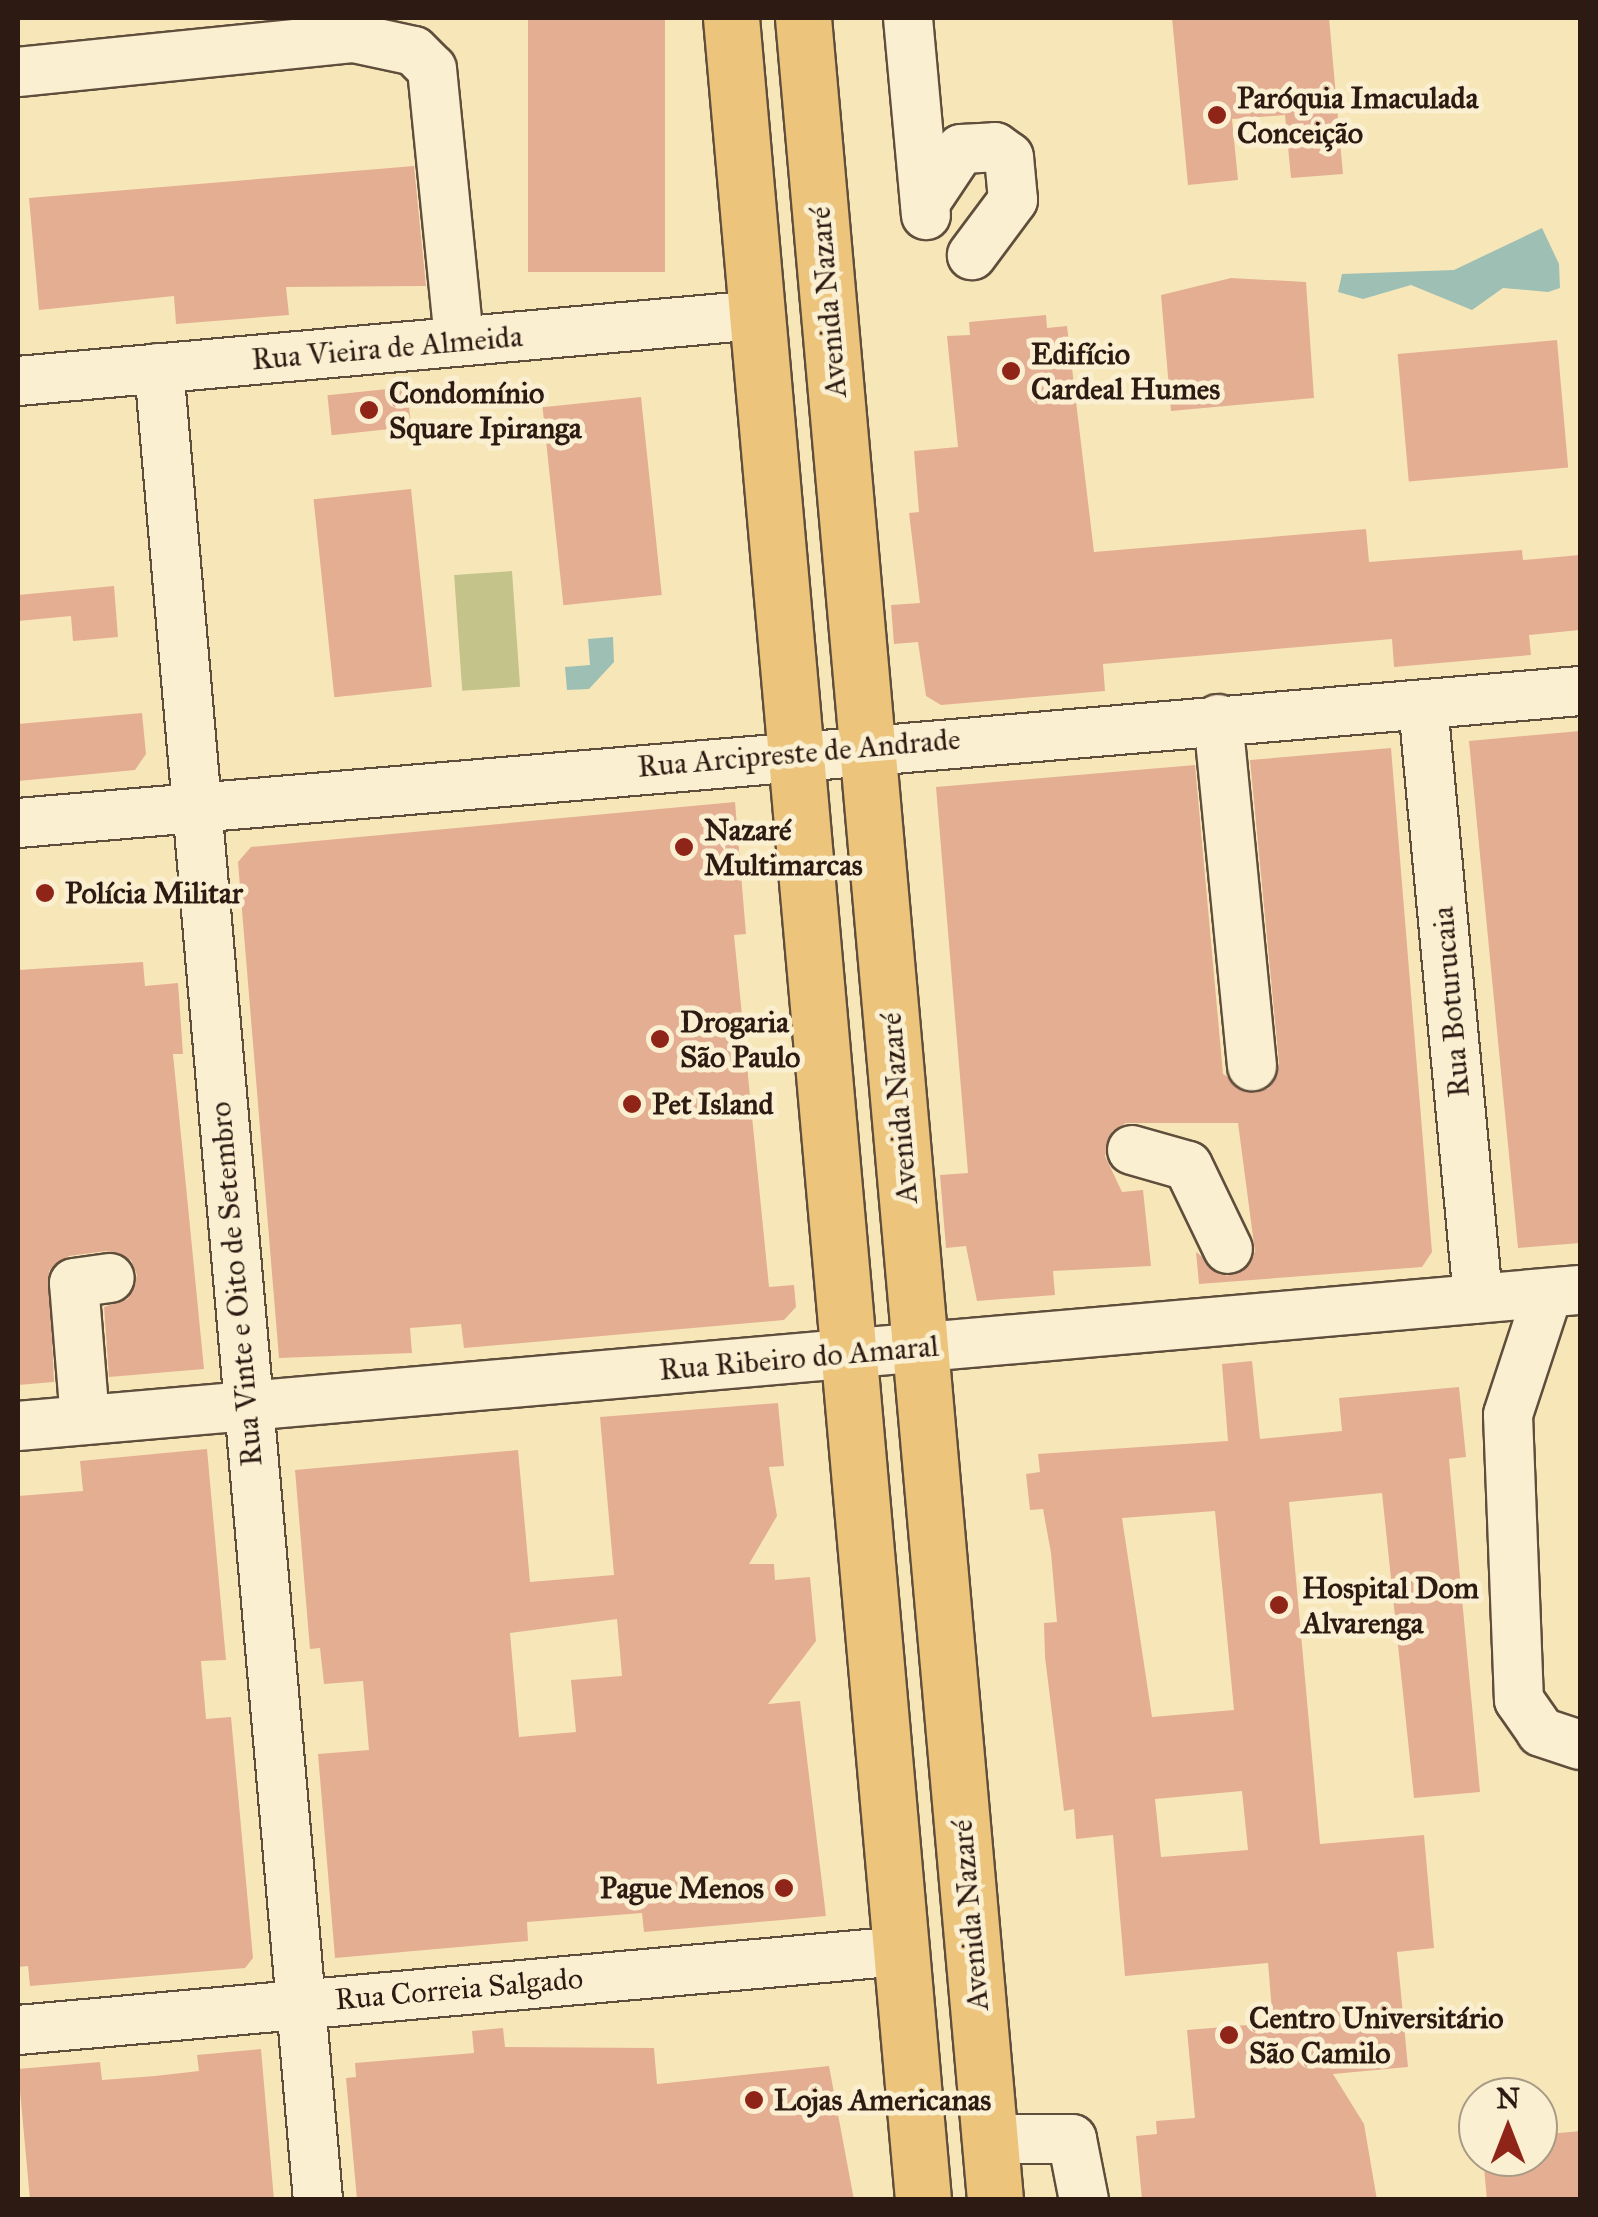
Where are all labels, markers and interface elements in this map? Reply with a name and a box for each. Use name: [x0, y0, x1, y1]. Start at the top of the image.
place label: Paróquia Imaculada Conceição: [1237, 80, 1478, 150]
marker: Paróquia Imaculada Conceição: [1206, 104, 1228, 126]
street label: Avenida Nazaré: [802, 205, 854, 399]
street label: Rua Vieira de Almeida: [250, 318, 524, 378]
place label: Edifício Cardeal Humes: [1031, 336, 1220, 406]
marker: Edifício Cardeal Humes: [1000, 360, 1022, 382]
place label: Condomínio Square Ipiranga: [389, 375, 582, 446]
marker: Condomínio Square Ipiranga: [358, 399, 380, 421]
street label: Rua Arcipreste de Andrade: [636, 721, 962, 785]
place label: Nazaré Multimarcas: [704, 812, 863, 882]
marker: Nazaré Multimarcas: [673, 836, 695, 858]
place label: Polícia Militar: [65, 875, 243, 911]
marker: Polícia Militar: [34, 882, 56, 904]
street label: Rua Boturucaia: [1425, 905, 1477, 1099]
place label: Drogaria São Paulo: [680, 1004, 800, 1074]
street label: Avenida Nazaré: [873, 1011, 925, 1205]
marker: Drogaria São Paulo: [649, 1028, 671, 1050]
place label: Pet Island: [652, 1086, 774, 1122]
marker: Pet Island: [621, 1093, 643, 1115]
street label: Rua Vinte e Oito de Setembro: [202, 1100, 270, 1468]
street label: Rua Ribeiro do Amaral: [658, 1328, 940, 1388]
place label: Hospital Dom Alvarenga: [1302, 1570, 1479, 1640]
marker: Hospital Dom Alvarenga: [1266, 1592, 1292, 1618]
street label: Avenida Nazaré: [944, 1818, 996, 2012]
place label: Pague Menos: [600, 1870, 764, 1906]
marker: Pague Menos: [773, 1877, 795, 1899]
street label: Rua Correia Salgado: [333, 1960, 585, 2018]
place label: Centro Universitário São Camilo: [1249, 2000, 1503, 2070]
marker: Centro Universitário São Camilo: [1218, 2024, 1240, 2046]
north arrow: [1458, 2077, 1558, 2177]
text: N: [1496, 2081, 1520, 2116]
place label: Lojas Americanas: [774, 2082, 991, 2118]
marker: Lojas Americanas: [743, 2089, 765, 2111]

